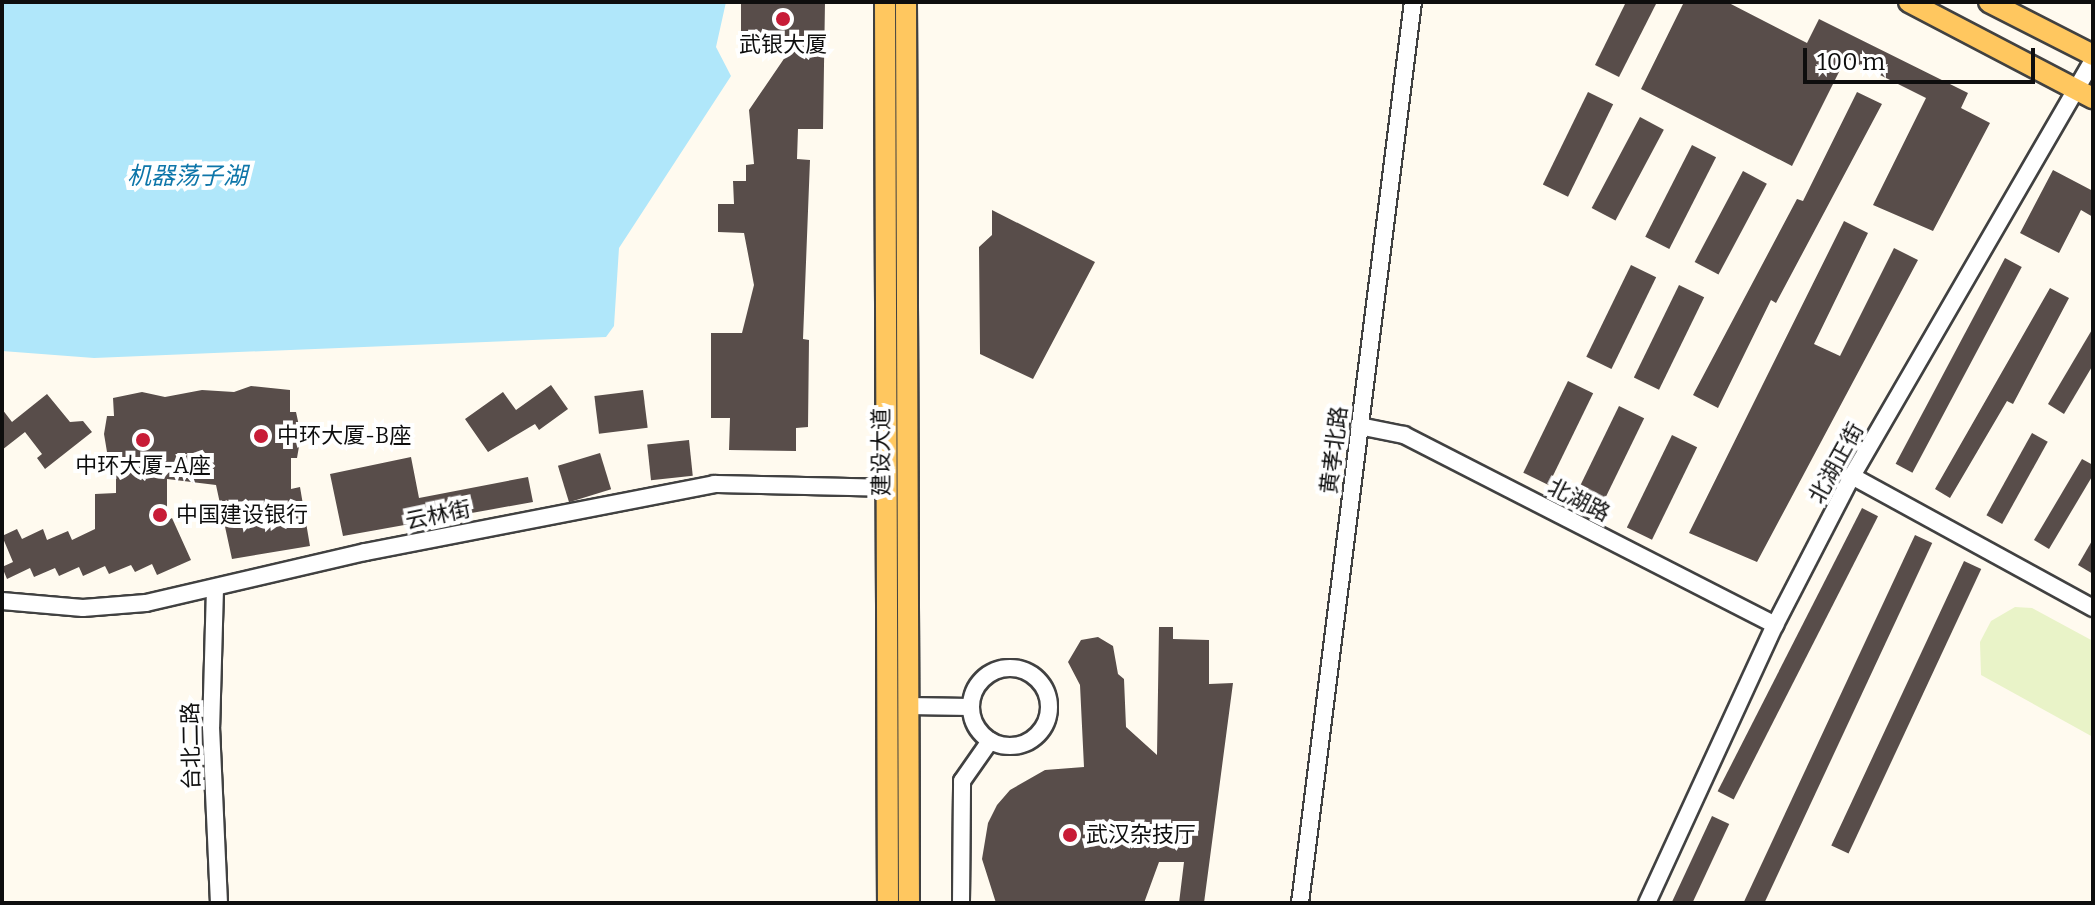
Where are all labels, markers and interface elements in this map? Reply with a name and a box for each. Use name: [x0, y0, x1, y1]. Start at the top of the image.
marker: 武银大厦: [774, 10, 792, 28]
place label: 武银大厦: [739, 32, 827, 58]
scale bar: [1807, 32, 2039, 82]
text: 100 m: [1817, 48, 1885, 76]
water label: 机器荡子湖: [127, 163, 247, 191]
street label: 黄孝北路: [1316, 405, 1352, 495]
street label: 建设大道: [868, 408, 894, 496]
street label: 北湖正街: [1803, 418, 1869, 508]
place label: 中环大厦-B座: [277, 423, 411, 449]
marker: 中环大厦-B座: [252, 427, 270, 445]
marker: 中环大厦-A座: [134, 431, 152, 449]
place label: 中环大厦-A座: [75, 453, 211, 479]
street label: 北湖路: [1544, 473, 1614, 527]
street label: 云林街: [403, 495, 473, 535]
place label: 中国建设银行: [176, 502, 308, 528]
marker: 中国建设银行: [151, 506, 169, 524]
street label: 台北二路: [177, 702, 205, 790]
place label: 武汉杂技厅: [1086, 822, 1196, 848]
marker: 武汉杂技厅: [1061, 826, 1079, 844]

